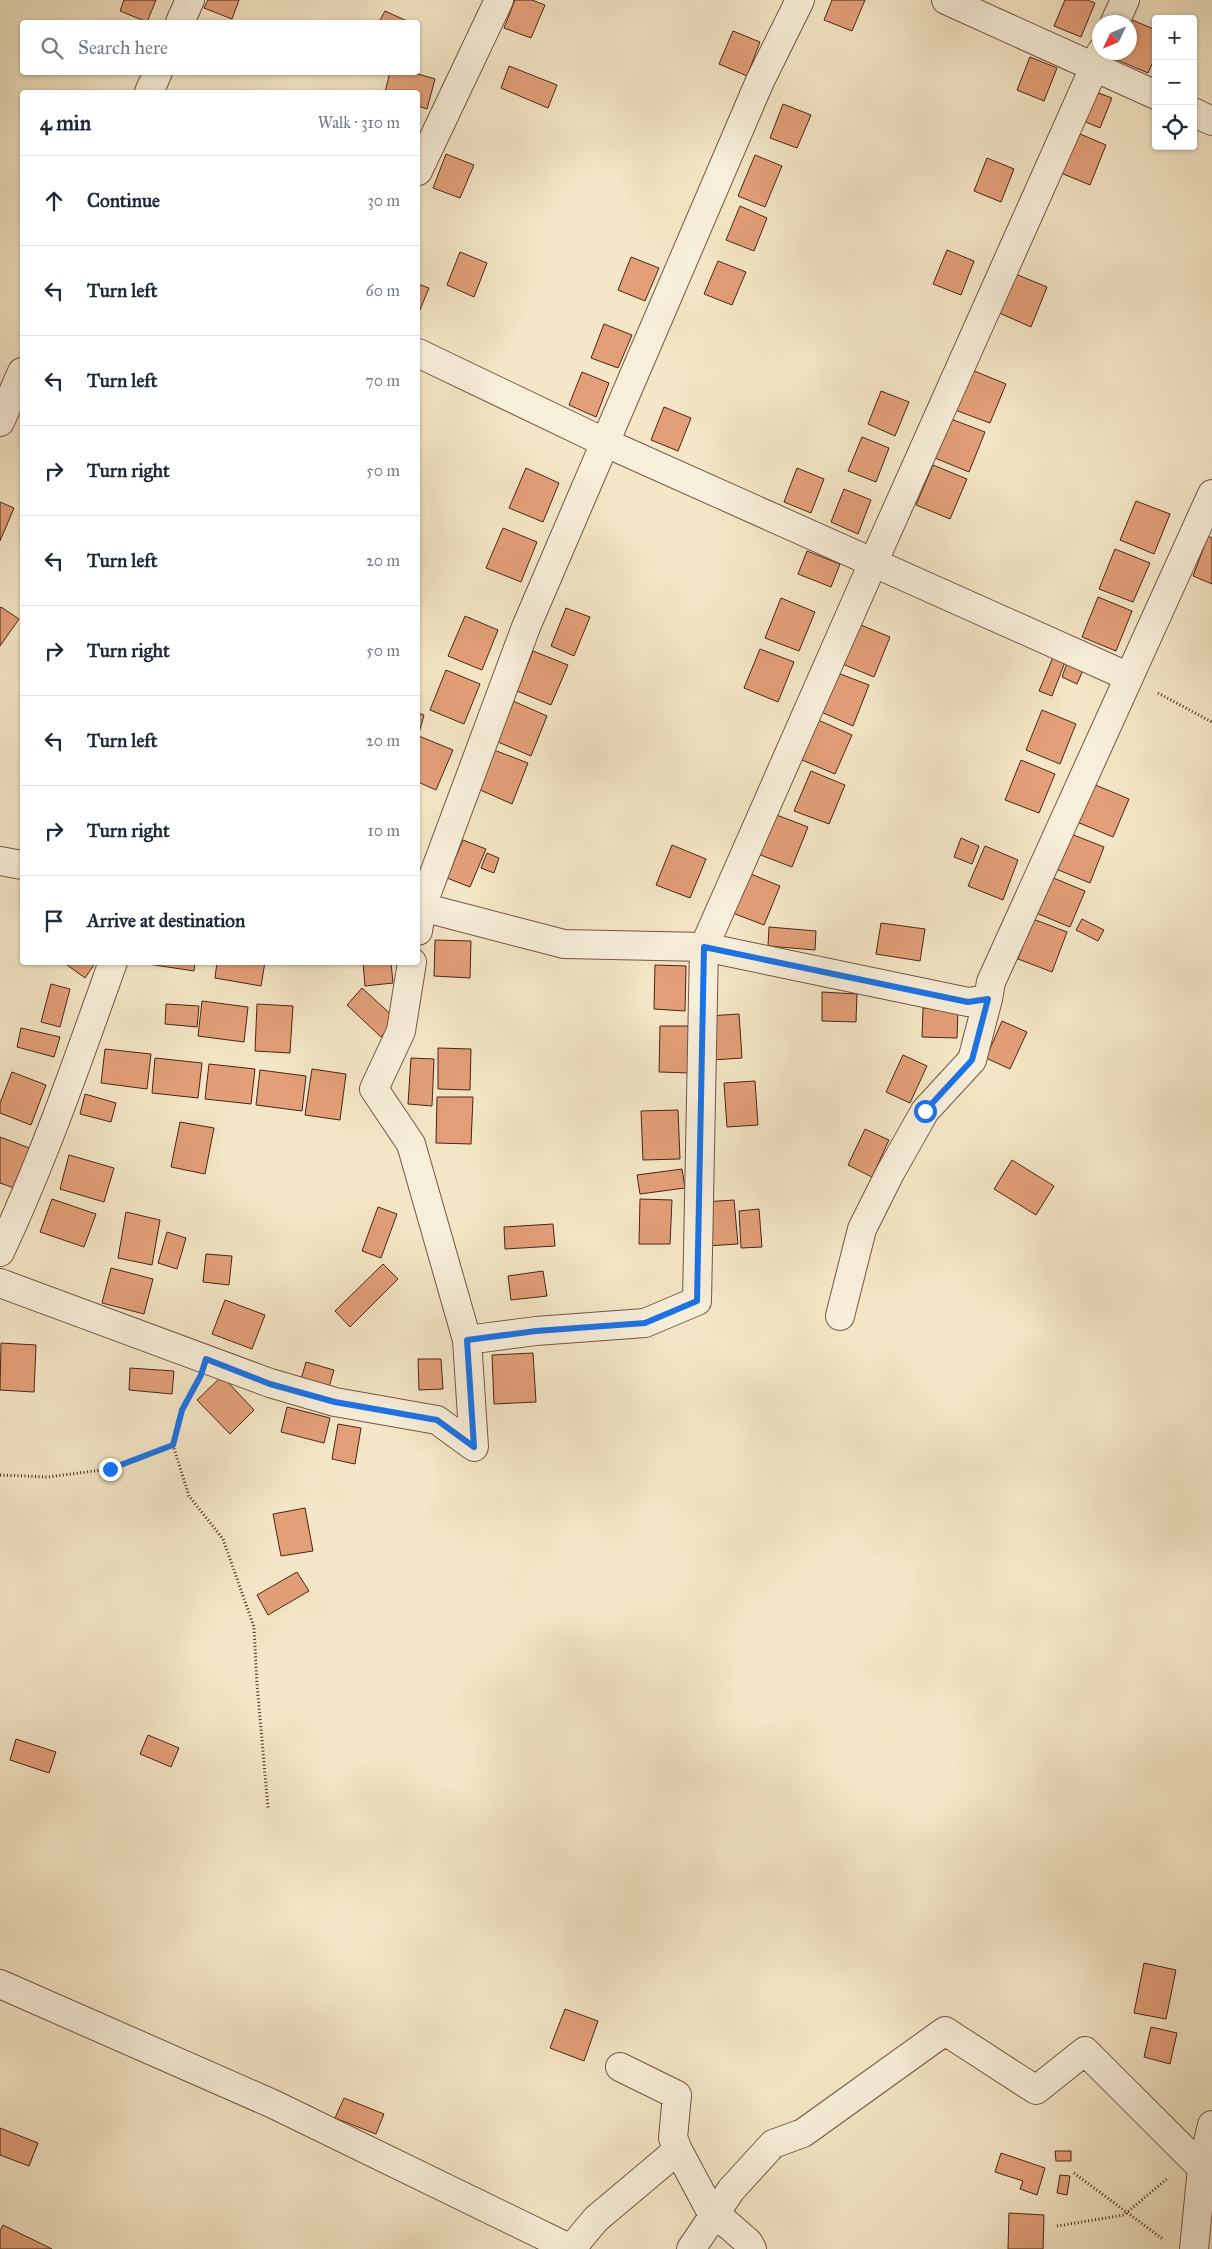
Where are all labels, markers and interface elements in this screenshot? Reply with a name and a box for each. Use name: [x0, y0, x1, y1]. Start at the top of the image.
north arrow: [1092, 15, 1137, 60]
map controls: [1152, 15, 1197, 150]
button: +: [1152, 15, 1197, 60]
search box: [20, 20, 420, 75]
icon: search: [38, 34, 66, 62]
text: Search here: [78, 36, 168, 59]
button: −: [1152, 60, 1197, 105]
button: locate: [1152, 105, 1197, 150]
text: 4 min: [40, 110, 91, 136]
text: Walk · 310 m: [318, 113, 400, 132]
icon: ahead: [40, 187, 68, 215]
text: Continue: [87, 189, 160, 212]
text: 30 m: [367, 191, 400, 210]
icon: left: [40, 277, 68, 305]
text: Turn left: [87, 279, 157, 302]
text: 60 m: [366, 281, 400, 300]
icon: left: [40, 367, 68, 395]
text: Turn left: [87, 369, 157, 392]
text: 70 m: [365, 371, 400, 390]
icon: right: [40, 457, 68, 485]
text: Turn right: [87, 459, 170, 482]
text: 50 m: [366, 461, 400, 480]
icon: left: [40, 547, 68, 575]
text: Turn left: [87, 549, 157, 572]
text: 20 m: [366, 551, 400, 570]
icon: right: [40, 637, 68, 665]
text: Turn right: [87, 639, 170, 662]
text: 50 m: [366, 641, 400, 660]
icon: left: [40, 727, 68, 755]
text: Turn left: [87, 729, 157, 752]
text: 20 m: [366, 731, 400, 750]
icon: right: [40, 817, 68, 845]
text: Turn right: [87, 819, 170, 842]
text: 10 m: [368, 821, 400, 840]
icon: arrive: [40, 907, 68, 935]
text: Arrive at destination: [87, 909, 245, 932]
route start: [914, 1100, 937, 1123]
route end: [99, 1458, 122, 1481]

